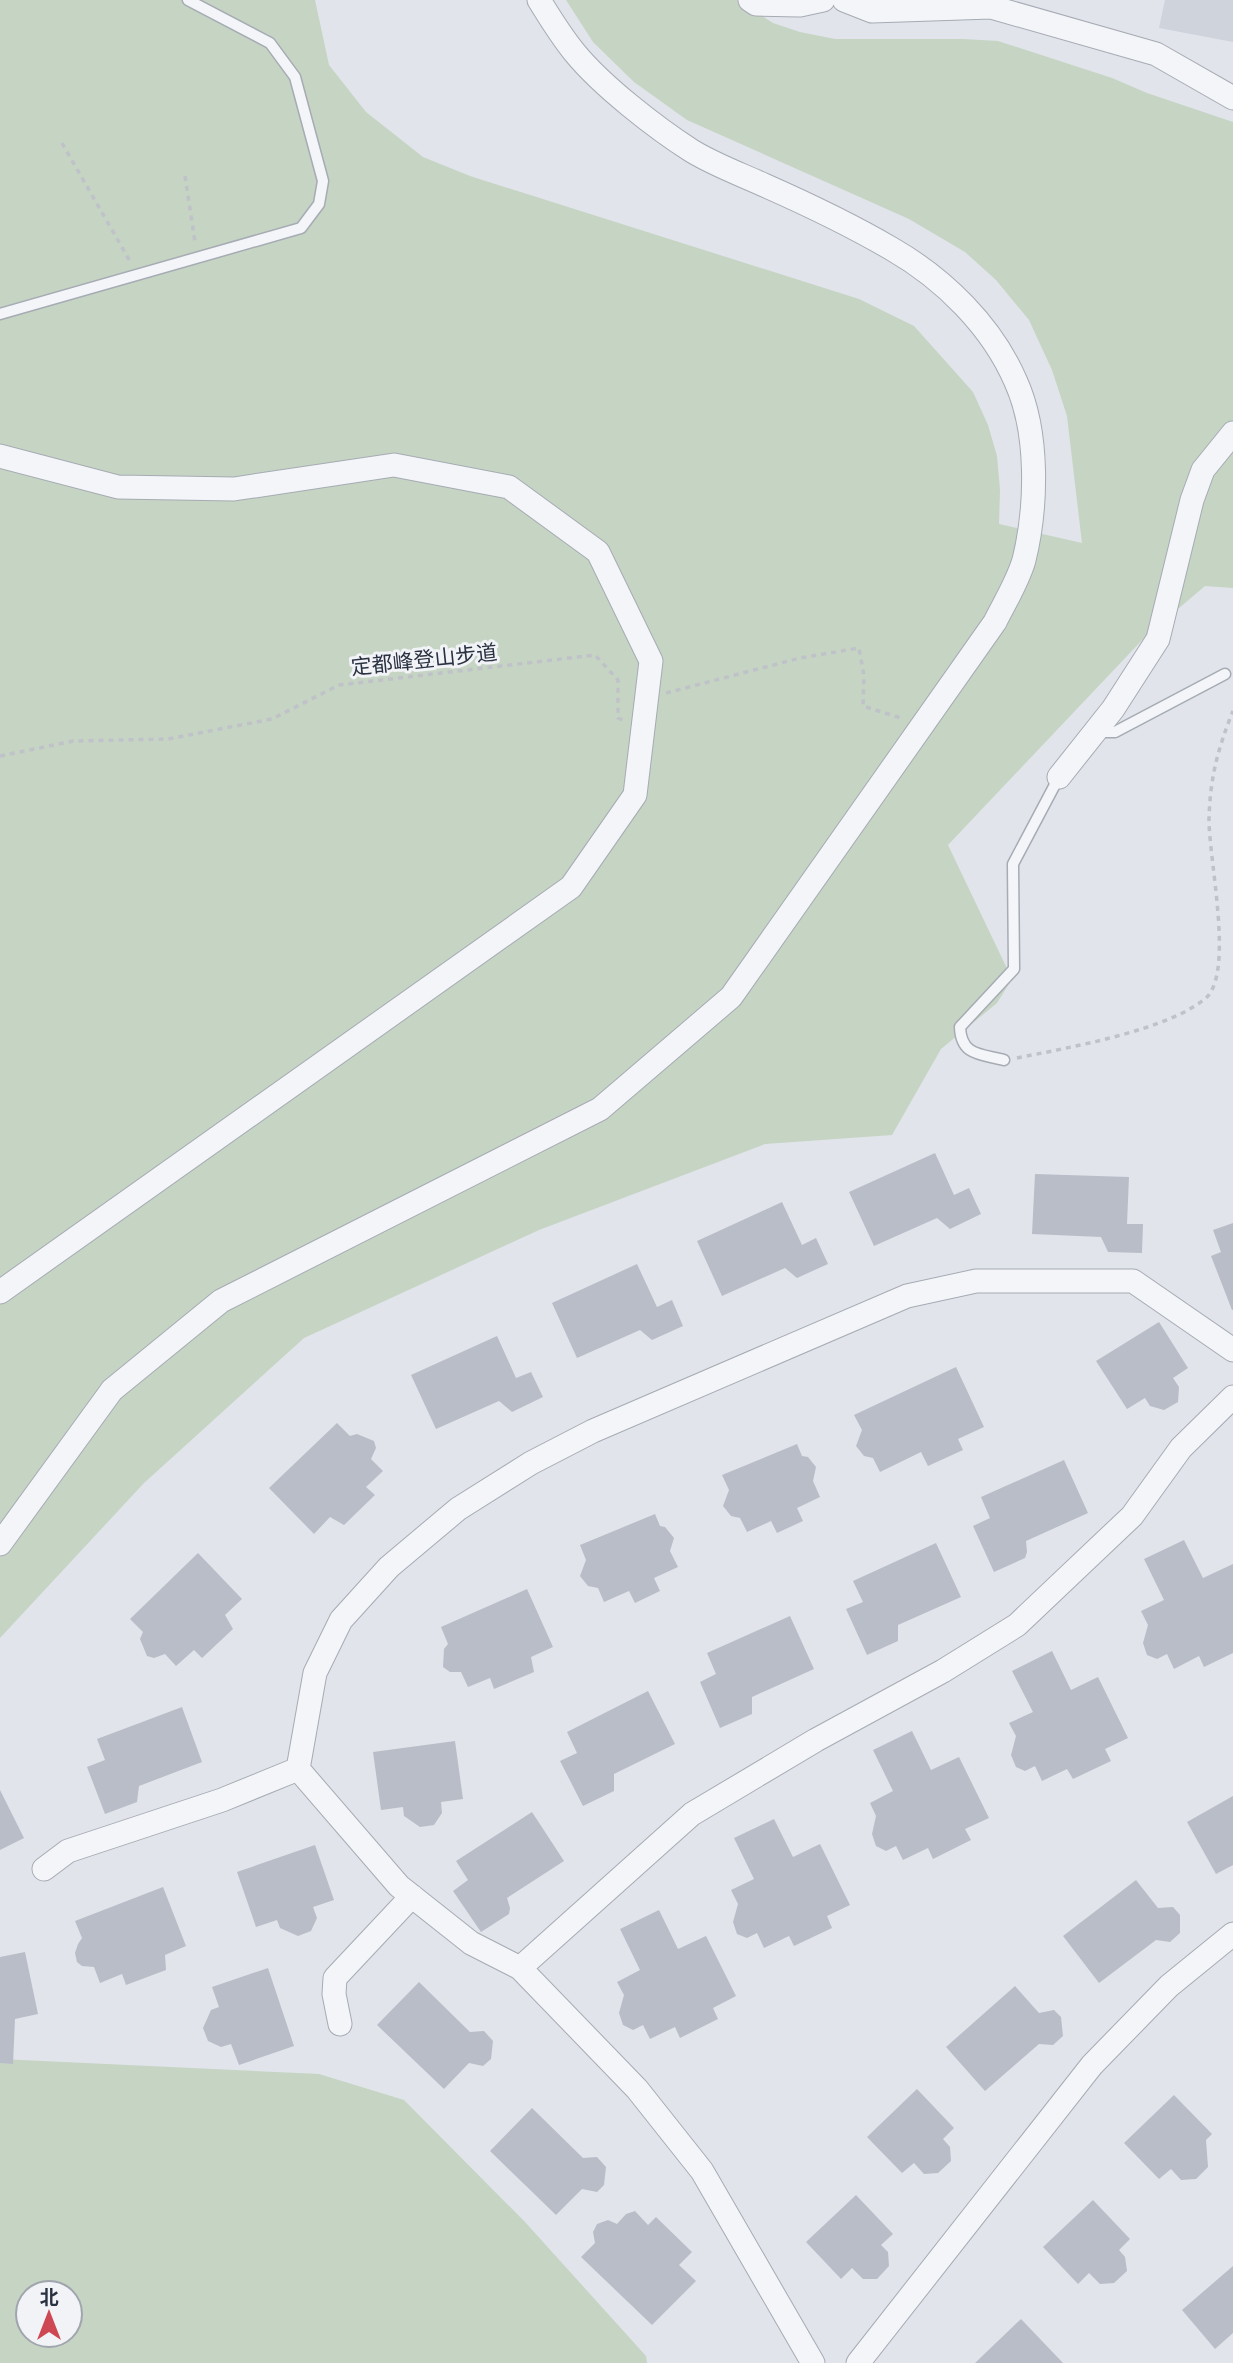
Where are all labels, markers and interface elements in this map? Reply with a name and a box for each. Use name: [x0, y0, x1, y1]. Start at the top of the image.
street label: 定都峰登山步道: [349, 635, 499, 683]
north arrow: [14, 2279, 84, 2349]
text: 北: [39, 2282, 59, 2311]

